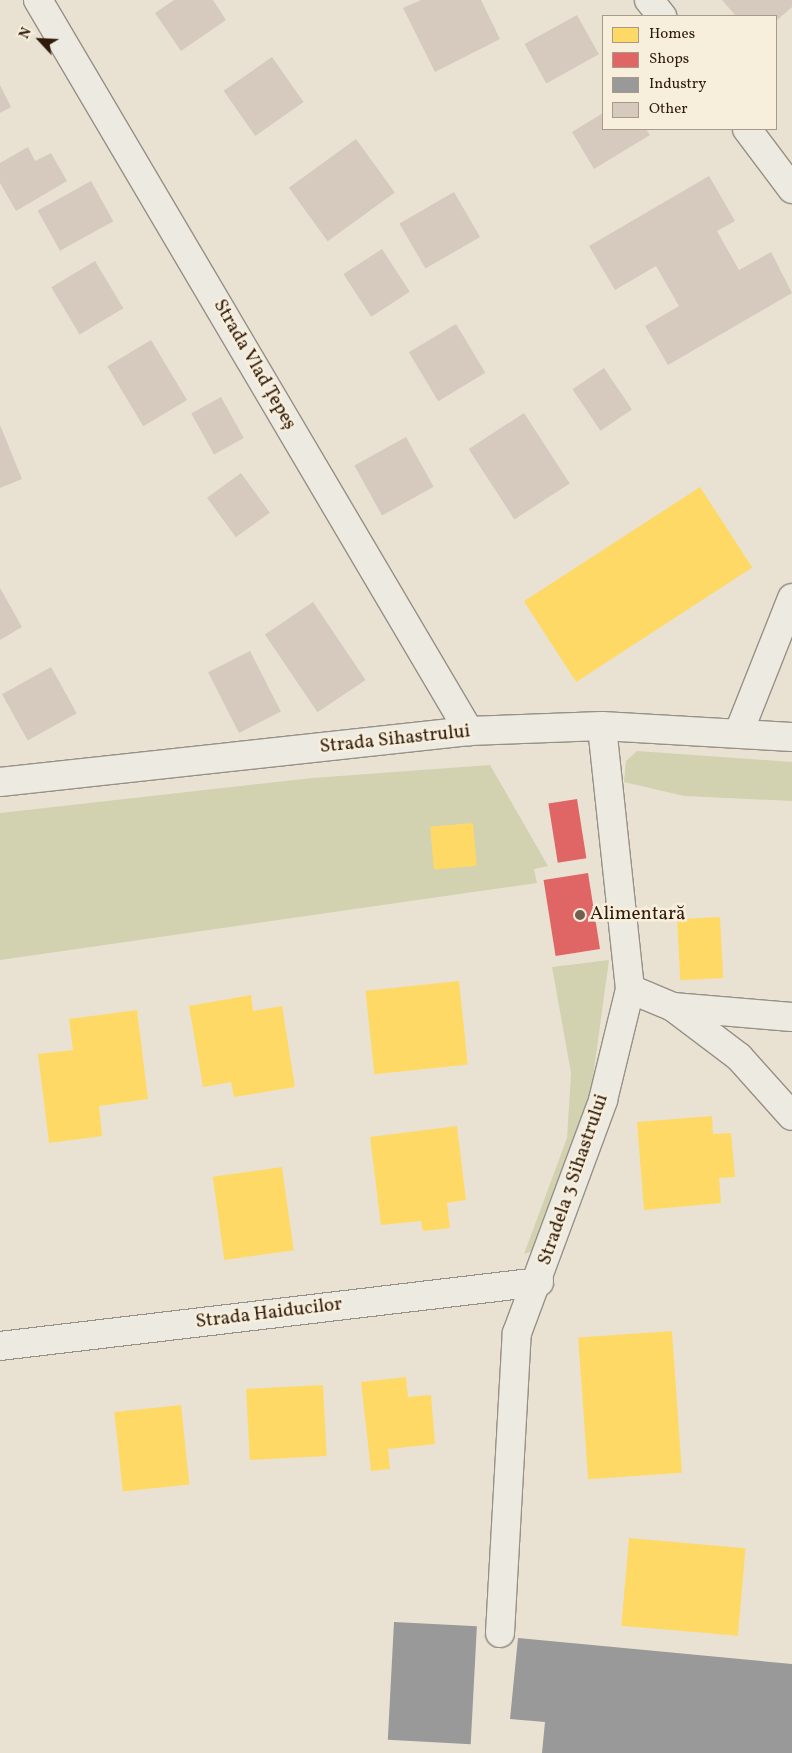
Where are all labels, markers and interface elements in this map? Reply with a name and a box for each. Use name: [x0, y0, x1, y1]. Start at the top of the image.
north arrow: [15, 15, 65, 65]
legend: [602, 15, 777, 130]
text: Homes: [649, 24, 695, 45]
text: N: [15, 25, 37, 42]
text: Shops: [649, 49, 689, 70]
text: Industry: [649, 74, 706, 95]
text: Other: [649, 99, 688, 120]
street label: Strada Vlad Țepeș: [207, 295, 301, 435]
street label: Strada Sihastrului: [319, 721, 471, 759]
place label: Alimentară: [590, 904, 685, 926]
marker: Alimentară: [574, 909, 586, 921]
street label: Stradela 3 Sihastrului: [534, 1091, 614, 1269]
street label: Strada Haiducilor: [194, 1294, 344, 1334]

